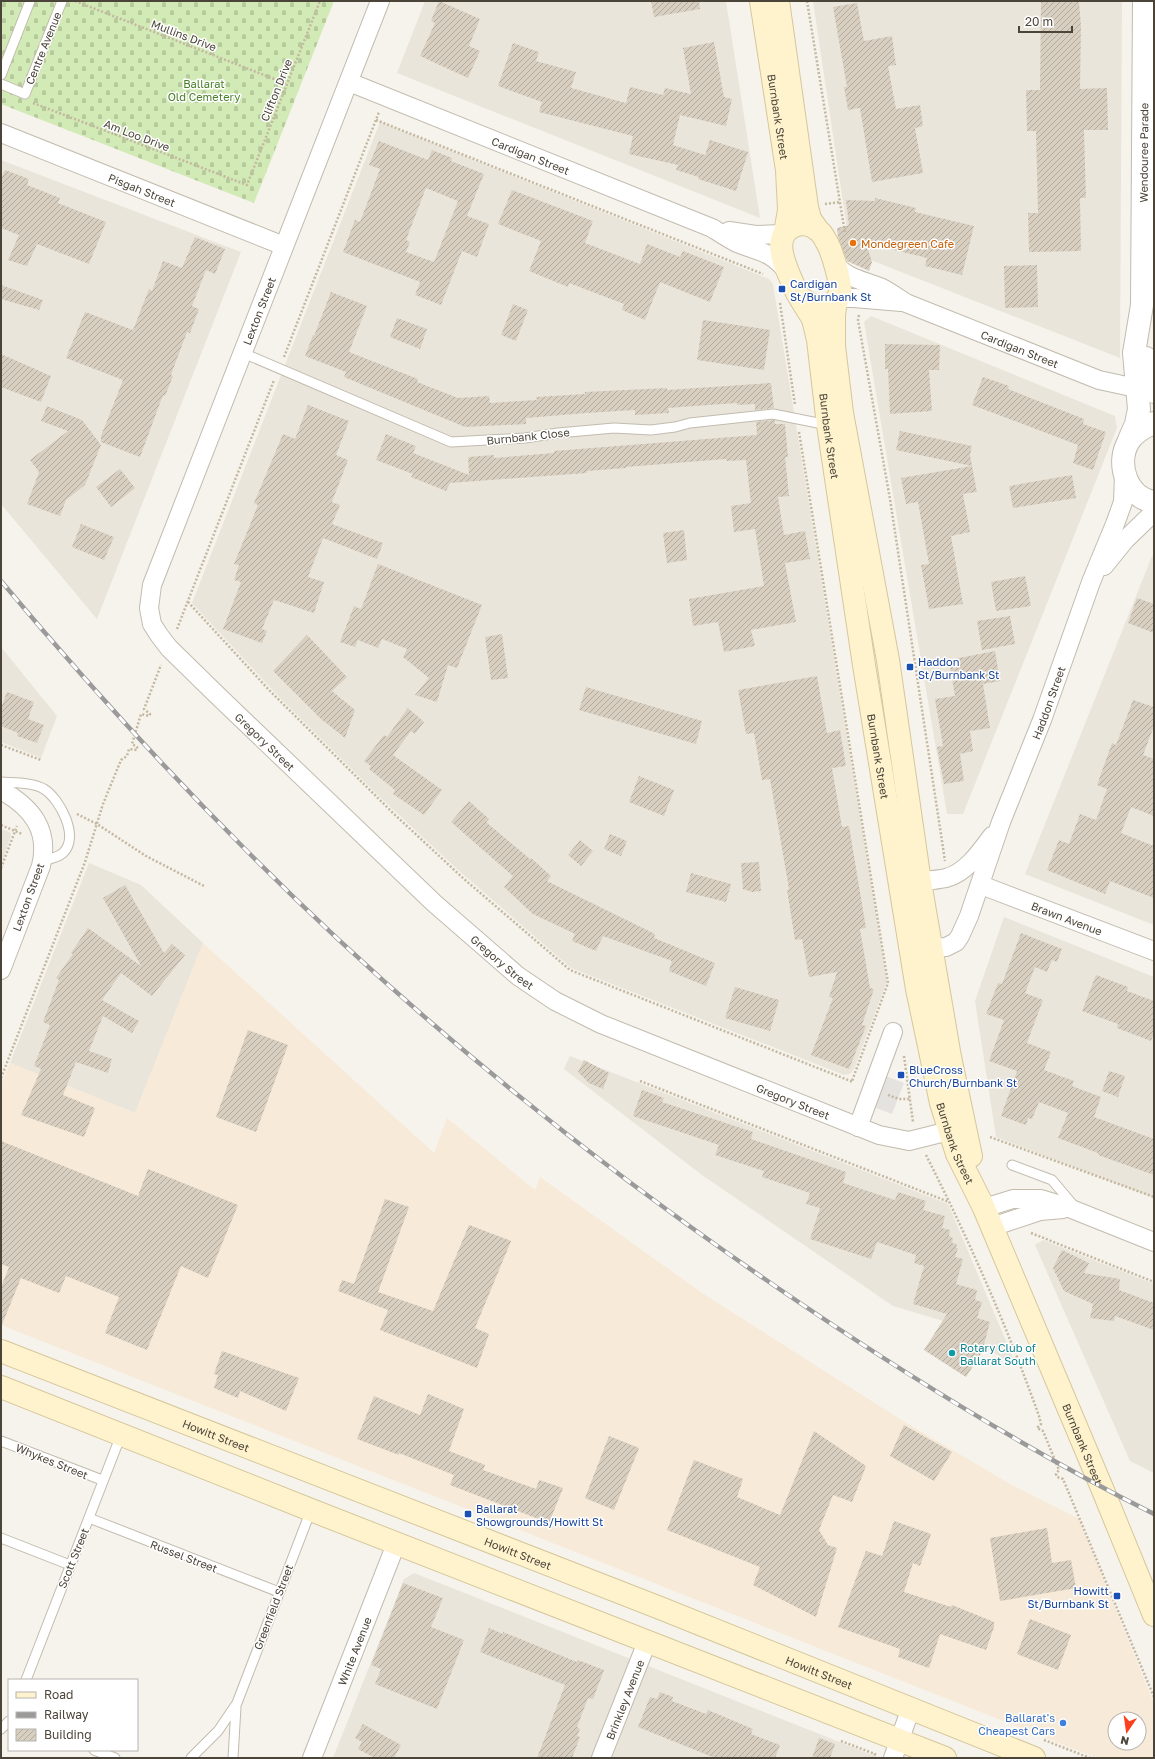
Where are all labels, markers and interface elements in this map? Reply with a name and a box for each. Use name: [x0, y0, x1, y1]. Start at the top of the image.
scale bar: [1019, 8, 1072, 34]
street label: Centre Avenue: [23, 10, 63, 86]
text: 20 m: [1025, 14, 1053, 29]
street label: Mullins Drive: [150, 17, 218, 53]
street label: Clifton Drive: [258, 57, 294, 123]
street label: Burnbank Street: [766, 73, 792, 160]
park label: Ballarat Old Cemetery: [168, 77, 240, 103]
street label: Wendouree Parade: [1136, 103, 1150, 203]
street label: Am Loo Drive: [102, 117, 172, 153]
street label: Cardigan Street: [490, 134, 572, 177]
street label: Pisgah Street: [107, 170, 178, 209]
place label: Mondegreen Cafe: [861, 237, 954, 250]
marker: Mondegreen Cafe: [848, 238, 858, 248]
street label: Lexton Street: [240, 275, 278, 347]
place label: Cardigan St/Burnbank St: [790, 277, 872, 303]
marker: Cardigan St/Burnbank St: [777, 284, 787, 294]
street label: Cardigan Street: [979, 327, 1061, 370]
street label: Burnbank Street: [818, 392, 842, 480]
street label: Burnbank Close: [486, 425, 570, 447]
place label: Haddon St/Burnbank St: [918, 655, 1000, 681]
marker: Haddon St/Burnbank St: [905, 662, 915, 672]
street label: Haddon Street: [1029, 664, 1067, 741]
street label: Gregory Street: [233, 710, 298, 773]
street label: Burnbank Street: [866, 713, 892, 800]
street label: Lexton Street: [10, 861, 46, 933]
street label: Brawn Avenue: [1030, 898, 1104, 937]
street label: Gregory Street: [469, 932, 537, 991]
place label: BlueCross Church/Burnbank St: [909, 1063, 1017, 1089]
marker: BlueCross Church/Burnbank St: [896, 1070, 906, 1080]
street label: Gregory Street: [755, 1080, 832, 1121]
street label: Burnbank Street: [935, 1101, 977, 1186]
place label: Rotary Club of Ballarat South: [960, 1341, 1036, 1367]
marker: Rotary Club of Ballarat South: [947, 1348, 957, 1358]
street label: Burnbank Street: [1061, 1401, 1106, 1486]
street label: Howitt Street: [181, 1416, 252, 1454]
street label: Whykes Street: [14, 1441, 90, 1481]
place label: Ballarat Showgrounds/Howitt St: [476, 1502, 603, 1528]
marker: Ballarat Showgrounds/Howitt St: [463, 1509, 473, 1519]
street label: Scott Street: [55, 1526, 91, 1590]
street label: Howitt Street: [483, 1534, 553, 1572]
street label: Russel Street: [149, 1537, 219, 1575]
street label: Greenfield Street: [251, 1563, 295, 1651]
place label: Howitt St/Burnbank St: [1027, 1584, 1109, 1610]
marker: Howitt St/Burnbank St: [1112, 1591, 1122, 1601]
street label: White Avenue: [335, 1615, 373, 1687]
street label: Howitt Street: [784, 1653, 855, 1691]
street label: Brinkley Avenue: [603, 1658, 646, 1741]
legend: [8, 1679, 138, 1751]
text: Road: [44, 1687, 73, 1702]
text: Railway: [44, 1707, 89, 1722]
place label: Ballarat's Cheapest Cars: [978, 1711, 1055, 1737]
north arrow: [1107, 1711, 1147, 1751]
marker: Ballarat's Cheapest Cars: [1058, 1718, 1068, 1728]
text: Building: [44, 1727, 92, 1742]
text: N: [1119, 1734, 1130, 1749]

